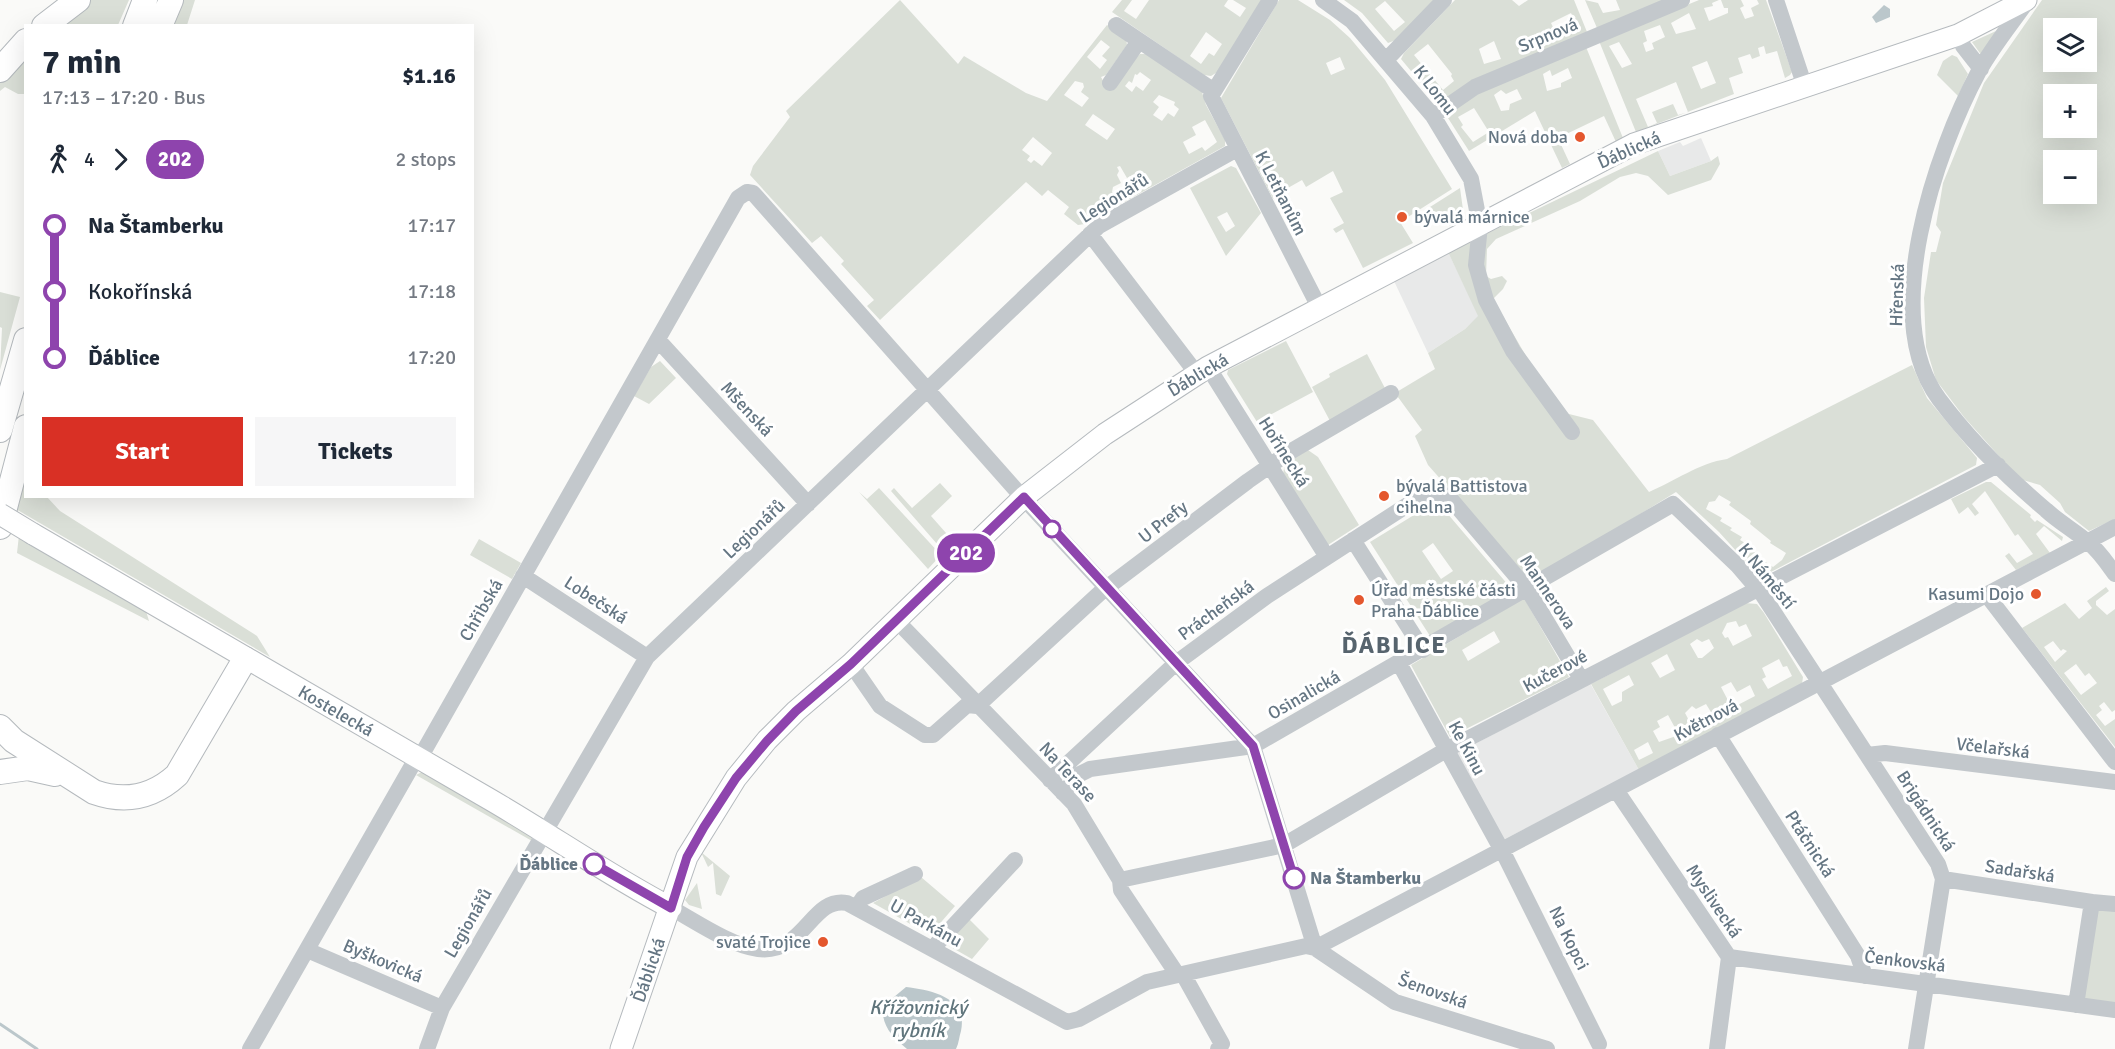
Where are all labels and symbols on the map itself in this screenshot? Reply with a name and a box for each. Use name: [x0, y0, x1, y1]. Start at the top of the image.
street label: Srpnová: [1515, 13, 1581, 57]
street label: K Lomu: [1409, 61, 1461, 119]
place label: Nová doba: [1488, 126, 1568, 148]
street label: Ďáblická: [1594, 126, 1664, 174]
marker: Nová doba: [1573, 130, 1587, 144]
street label: K Letňanům: [1250, 147, 1312, 239]
street label: Legionářů: [1076, 168, 1152, 228]
place label: bývalá márnice: [1414, 206, 1530, 228]
marker: bývalá márnice: [1395, 210, 1409, 224]
street label: Hřenská: [1885, 263, 1909, 327]
street label: Ďáblická: [1164, 348, 1232, 402]
street label: Mšenská: [716, 377, 778, 441]
street label: Hořínecká: [1254, 413, 1314, 491]
place label: bývalá Battistova cihelna: [1396, 475, 1528, 518]
marker: bývalá Battistova cihelna: [1377, 489, 1391, 503]
street label: Legionářů: [718, 495, 790, 563]
street label: U Prefy: [1134, 496, 1192, 548]
unlabelled marker: [1043, 520, 1061, 538]
line badge: 202: [932, 534, 1000, 572]
street label: K Náměstí: [1734, 539, 1800, 614]
street label: Mannerova: [1515, 551, 1581, 633]
street label: Lobečská: [560, 571, 632, 629]
street label: Chřibská: [454, 575, 508, 645]
street label: Prácheňská: [1174, 575, 1258, 645]
place label: Úřad městské části Praha-Ďáblice: [1371, 579, 1516, 622]
place label: Kasumi Dojo: [1928, 583, 2024, 605]
marker: Kasumi Dojo: [2029, 587, 2043, 601]
marker: Úřad městské části Praha-Ďáblice: [1352, 593, 1366, 607]
district label: ĎÁBLICE: [1342, 630, 1446, 660]
street label: Kučerové: [1519, 645, 1591, 697]
street label: Osinalická: [1264, 665, 1344, 725]
street label: Kostelecká: [294, 681, 378, 741]
street label: Květnová: [1670, 694, 1742, 746]
street label: Ke Kinu: [1444, 717, 1490, 779]
street label: Včelařská: [1955, 733, 2031, 763]
street label: Na Terase: [1035, 737, 1101, 807]
street label: Brigádnická: [1892, 766, 1960, 856]
street label: Ptáčnická: [1780, 806, 1840, 882]
place label: Ďáblice: [519, 853, 578, 875]
marker: Ďáblice: [583, 853, 605, 875]
street label: Sadařská: [1984, 855, 2056, 887]
street label: Myslivecká: [1681, 860, 1747, 942]
marker: Na Štamberku: [1283, 867, 1305, 889]
place label: Na Štamberku: [1310, 867, 1421, 889]
street label: Legionářů: [439, 884, 497, 962]
street label: U Parkánu: [886, 894, 966, 952]
street label: Na Kopci: [1544, 903, 1594, 973]
place label: svaté Trojice: [716, 931, 811, 953]
street label: Byškovická: [340, 934, 426, 988]
street label: Ďáblická: [628, 935, 670, 1005]
marker: svaté Trojice: [816, 935, 830, 949]
street label: Čenkovská: [1863, 945, 1947, 977]
street label: Šenovská: [1395, 968, 1471, 1014]
water label: Křížovnický rybník: [869, 995, 970, 1043]

